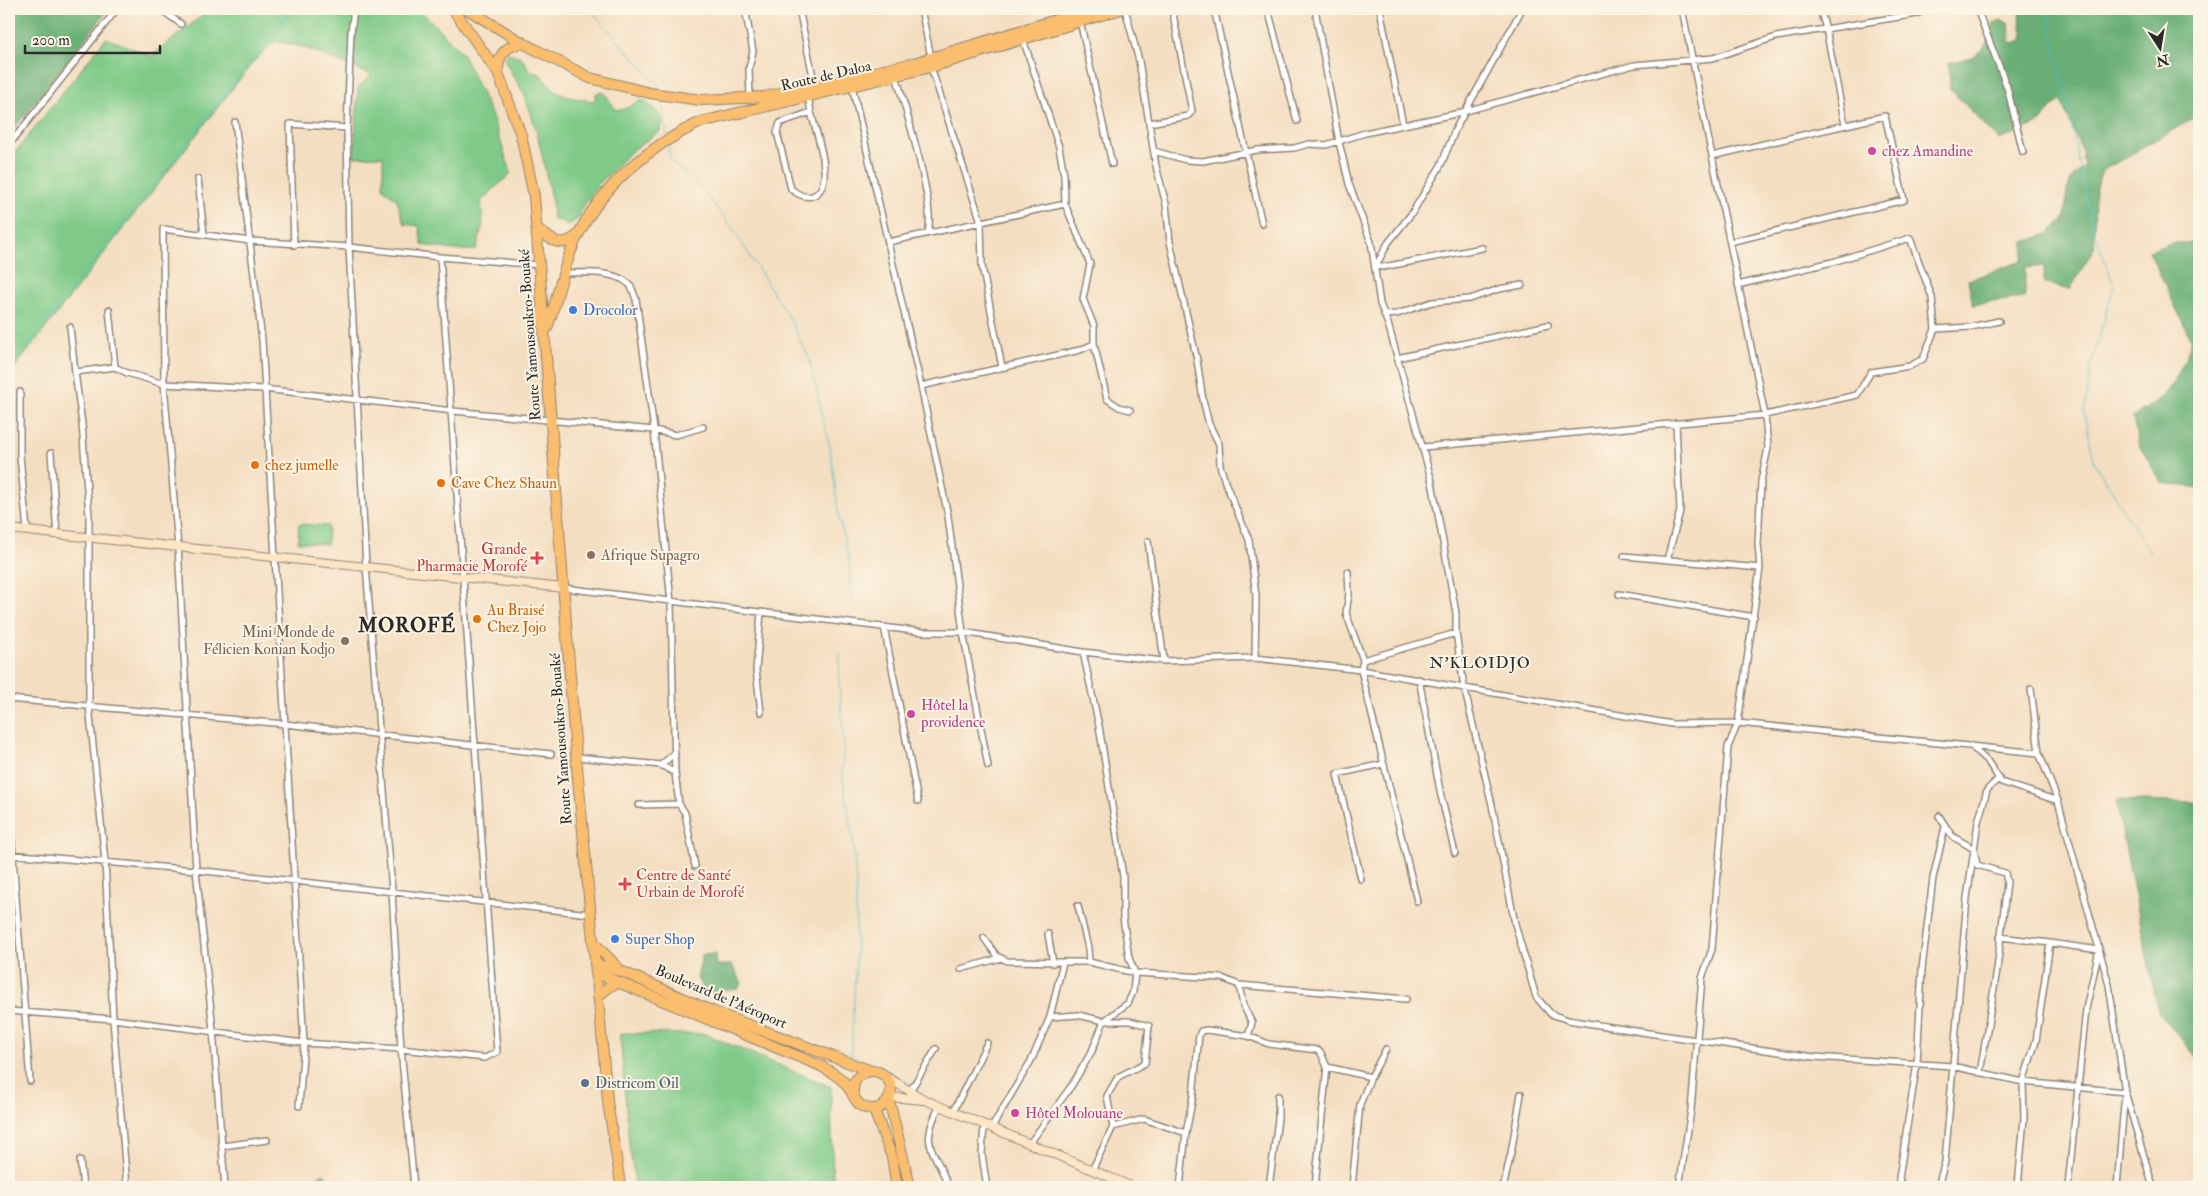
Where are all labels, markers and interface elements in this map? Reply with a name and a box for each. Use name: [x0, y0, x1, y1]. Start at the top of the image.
scale bar: [25, 22, 160, 54]
north arrow: [2136, 22, 2186, 72]
text: 200 m: [32, 31, 70, 50]
text: N: [2154, 50, 2171, 70]
street label: Route de Daloa: [779, 56, 874, 96]
place label: chez Amandine: [1882, 142, 1973, 161]
marker: chez Amandine: [1866, 145, 1878, 157]
street label: Route Yamousoukro-Bouaké: [514, 248, 545, 422]
place label: Drocolor: [583, 301, 638, 320]
marker: Drocolor: [567, 304, 579, 316]
place label: chez jumelle: [265, 456, 339, 475]
marker: chez jumelle: [249, 459, 261, 471]
place label: Cave Chez Shaun: [451, 474, 557, 493]
marker: Cave Chez Shaun: [435, 477, 447, 489]
place label: Grande Pharmacie Morofé: [416, 540, 528, 576]
place label: Afrique Supagro: [600, 546, 700, 566]
marker: Afrique Supagro: [585, 549, 597, 561]
marker: Grande Pharmacie Morofé: [531, 552, 543, 564]
place label: Au Braisé Chez Jojo: [486, 601, 546, 638]
district label: MOROFÉ: [357, 612, 456, 638]
marker: Au Braisé Chez Jojo: [471, 613, 483, 625]
place label: Mini Monde de Félicien Konian Kodjo: [203, 623, 335, 659]
marker: Mini Monde de Félicien Konian Kodjo: [339, 635, 351, 647]
street label: Route Yamousoukro-Bouaké: [545, 652, 576, 826]
district label: N'KLOIDJO: [1429, 653, 1531, 674]
place label: Hôtel la providence: [920, 696, 985, 733]
marker: Hôtel la providence: [905, 708, 917, 720]
place label: Centre de Santé Urbain de Morofé: [636, 866, 745, 902]
marker: Centre de Santé Urbain de Morofé: [618, 877, 632, 891]
place label: Super Shop: [625, 930, 695, 950]
marker: Super Shop: [609, 933, 621, 945]
street label: Boulevard de l'Aéroport: [652, 961, 790, 1034]
place label: Districom Oil: [595, 1074, 679, 1093]
marker: Districom Oil: [579, 1077, 591, 1089]
place label: Hôtel Molouane: [1025, 1104, 1123, 1123]
marker: Hôtel Molouane: [1009, 1107, 1021, 1119]

